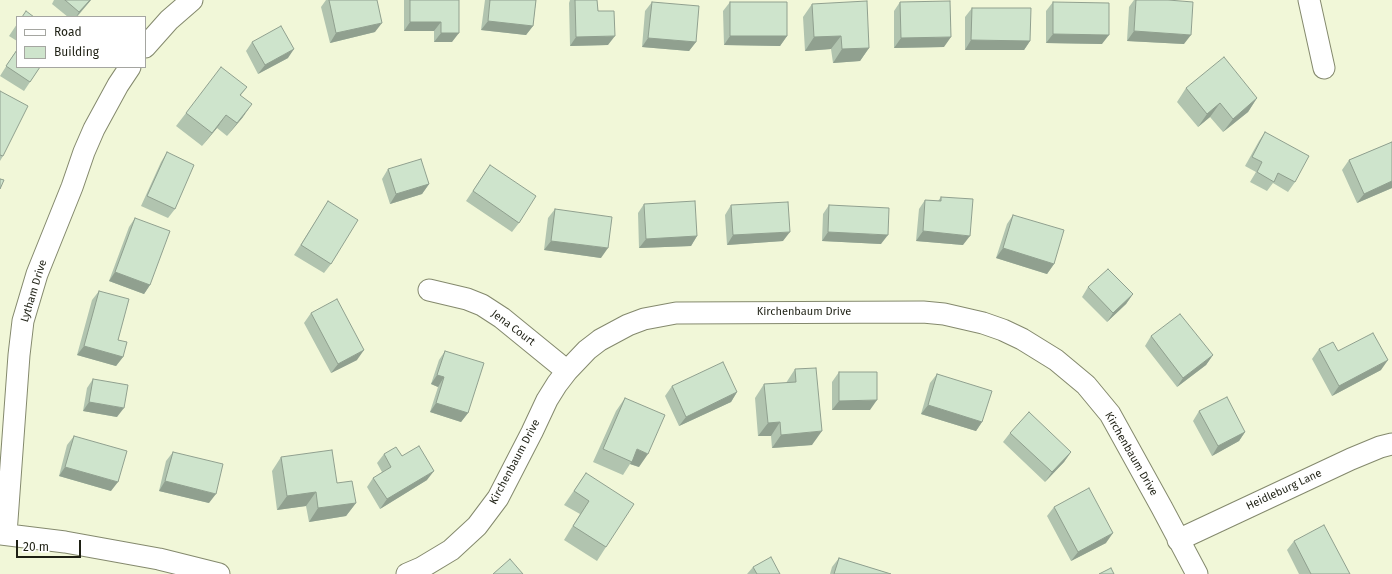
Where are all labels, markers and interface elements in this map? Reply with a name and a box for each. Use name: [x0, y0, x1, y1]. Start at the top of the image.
legend: [16, 16, 146, 68]
text: Road: [54, 25, 82, 39]
text: Building: [54, 45, 99, 59]
street label: Lytham Drive: [18, 258, 50, 324]
street label: Kirchenbaum Drive: [757, 305, 851, 319]
street label: Jena Court: [488, 307, 538, 349]
street label: Kirchenbaum Drive: [1102, 410, 1160, 498]
street label: Kirchenbaum Drive: [487, 417, 543, 507]
street label: Heidleburg Lane: [1244, 467, 1324, 513]
scale bar: [18, 532, 83, 558]
text: 20 m: [23, 540, 49, 554]

